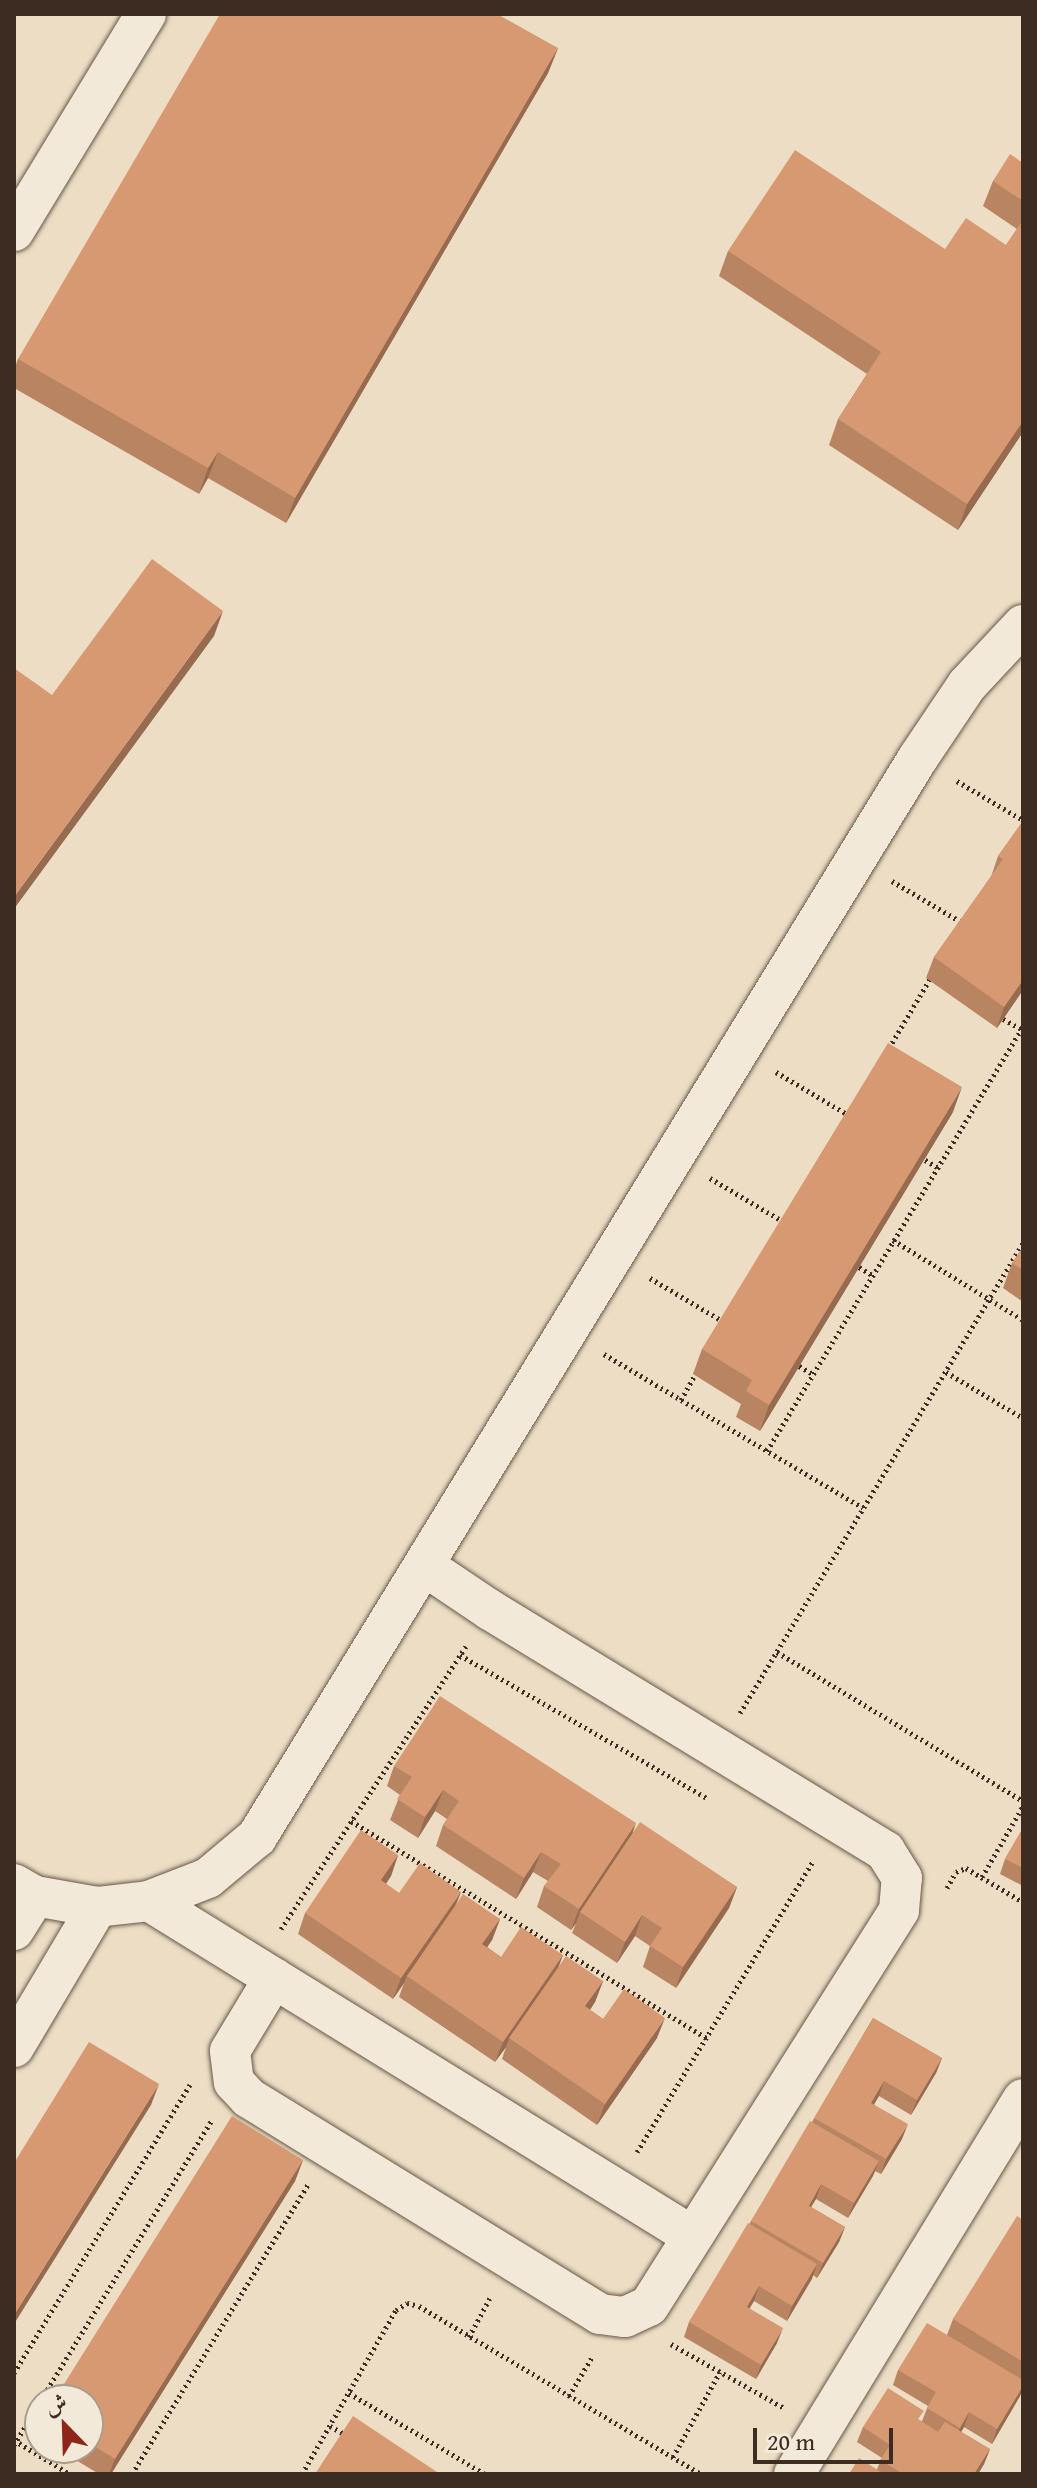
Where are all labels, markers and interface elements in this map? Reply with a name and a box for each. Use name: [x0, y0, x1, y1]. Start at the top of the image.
north arrow: [24, 2384, 104, 2464]
text: ش: [39, 2385, 72, 2423]
scale bar: [757, 2412, 897, 2462]
text: 20 m: [767, 2424, 815, 2459]

